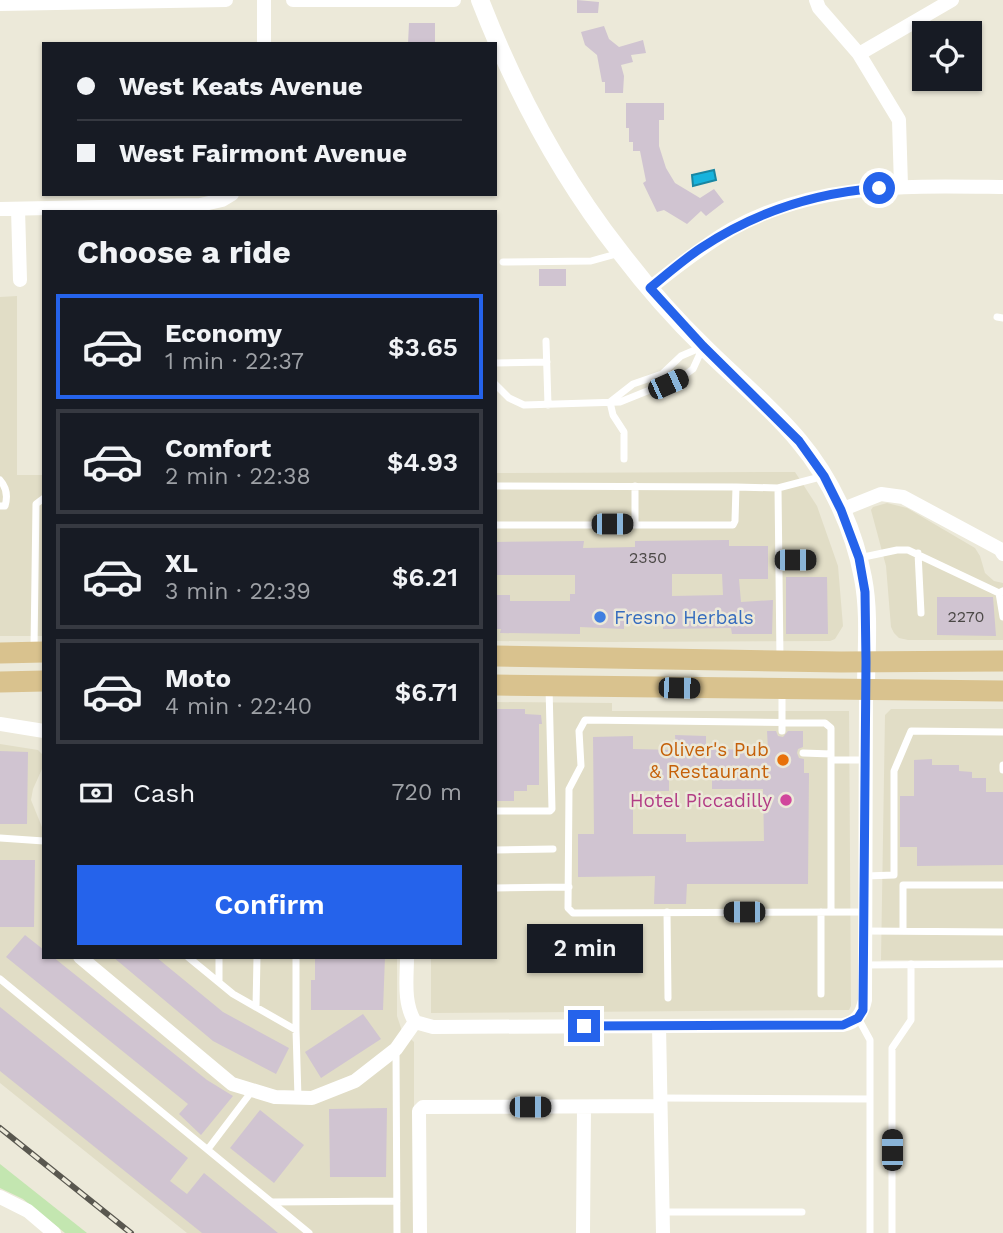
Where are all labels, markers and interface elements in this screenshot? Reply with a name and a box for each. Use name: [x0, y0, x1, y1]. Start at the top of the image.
map controls: [912, 21, 982, 91]
button: locate: [912, 21, 982, 91]
text: West Keats Avenue: [119, 71, 363, 101]
text: West Fairmont Avenue: [119, 138, 407, 168]
route start: [863, 172, 895, 204]
text: Choose a ride: [77, 233, 291, 271]
icon: car: [81, 315, 144, 378]
text: Economy: [165, 318, 282, 348]
text: $3.65: [388, 332, 458, 362]
text: 1 min · 22:37: [165, 348, 304, 375]
car: [645, 366, 692, 402]
icon: car: [81, 430, 144, 493]
text: Comfort: [165, 433, 271, 463]
text: $4.93: [387, 447, 458, 477]
text: 2 min · 22:38: [165, 463, 311, 490]
car: [592, 514, 634, 535]
icon: car: [81, 545, 144, 608]
text: XL: [165, 548, 198, 578]
house number: 2350: [629, 548, 667, 567]
car: [775, 550, 817, 571]
text: $6.21: [392, 562, 458, 592]
text: 3 min · 22:39: [165, 578, 311, 605]
place label: Fresno Herbals: [614, 606, 754, 629]
house number: 2270: [948, 607, 984, 626]
marker: Fresno Herbals: [592, 609, 608, 625]
icon: car: [81, 660, 144, 723]
text: Moto: [165, 663, 231, 693]
text: $6.71: [395, 677, 458, 707]
car: [658, 677, 701, 699]
text: 4 min · 22:40: [165, 693, 312, 720]
place label: Oliver's Pub & Restaurant: [649, 738, 769, 783]
marker: Oliver's Pub & Restaurant: [775, 752, 791, 768]
icon: cash: [77, 774, 115, 812]
text: Cash: [133, 778, 195, 808]
text: 720 m: [392, 779, 462, 806]
place label: Hotel Piccadilly: [630, 789, 772, 812]
marker: Hotel Piccadilly: [778, 792, 794, 808]
button: Confirm: [77, 865, 462, 945]
car: [724, 902, 766, 923]
callout: 2 min: [526, 925, 642, 974]
text: 2 min: [553, 935, 617, 962]
route end: [568, 1010, 600, 1042]
car: [510, 1097, 552, 1118]
car: [882, 1129, 903, 1171]

